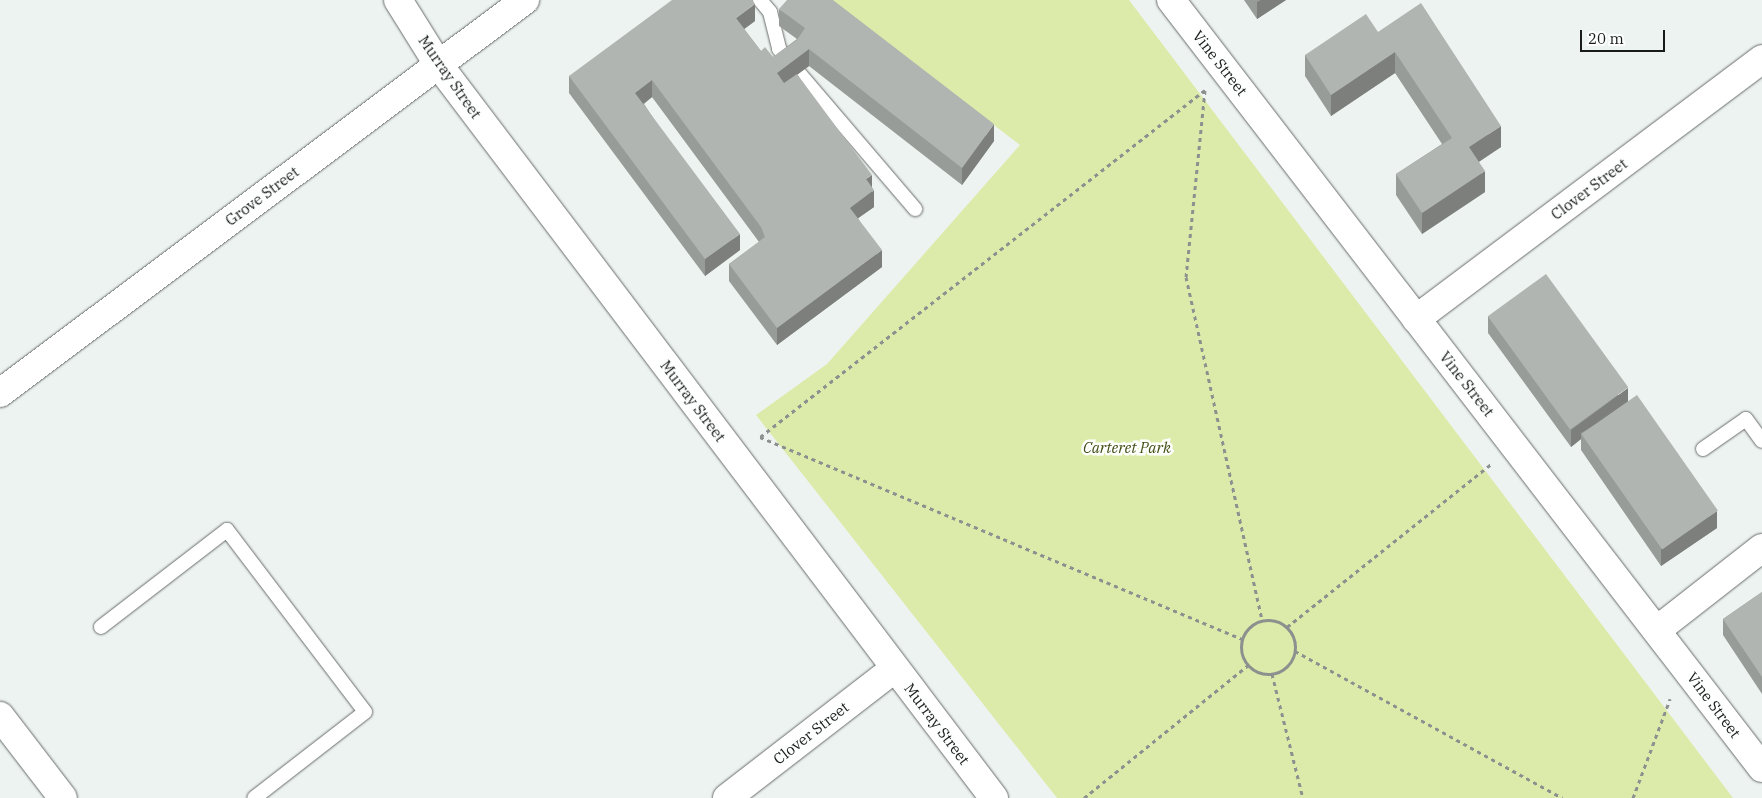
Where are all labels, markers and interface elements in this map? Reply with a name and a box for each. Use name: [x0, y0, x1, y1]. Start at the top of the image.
scale bar: [1582, 20, 1667, 52]
street label: Vine Street: [1189, 27, 1251, 99]
text: 20 m: [1588, 29, 1624, 48]
street label: Murray Street: [415, 32, 485, 122]
street label: Clover Street: [1547, 155, 1631, 223]
street label: Grove Street: [222, 163, 302, 229]
street label: Vine Street: [1436, 348, 1498, 420]
street label: Murray Street: [657, 357, 729, 445]
park label: Carteret Park: [1083, 439, 1171, 457]
street label: Vine Street: [1683, 669, 1745, 741]
street label: Murray Street: [901, 680, 973, 768]
street label: Clover Street: [770, 698, 852, 768]

